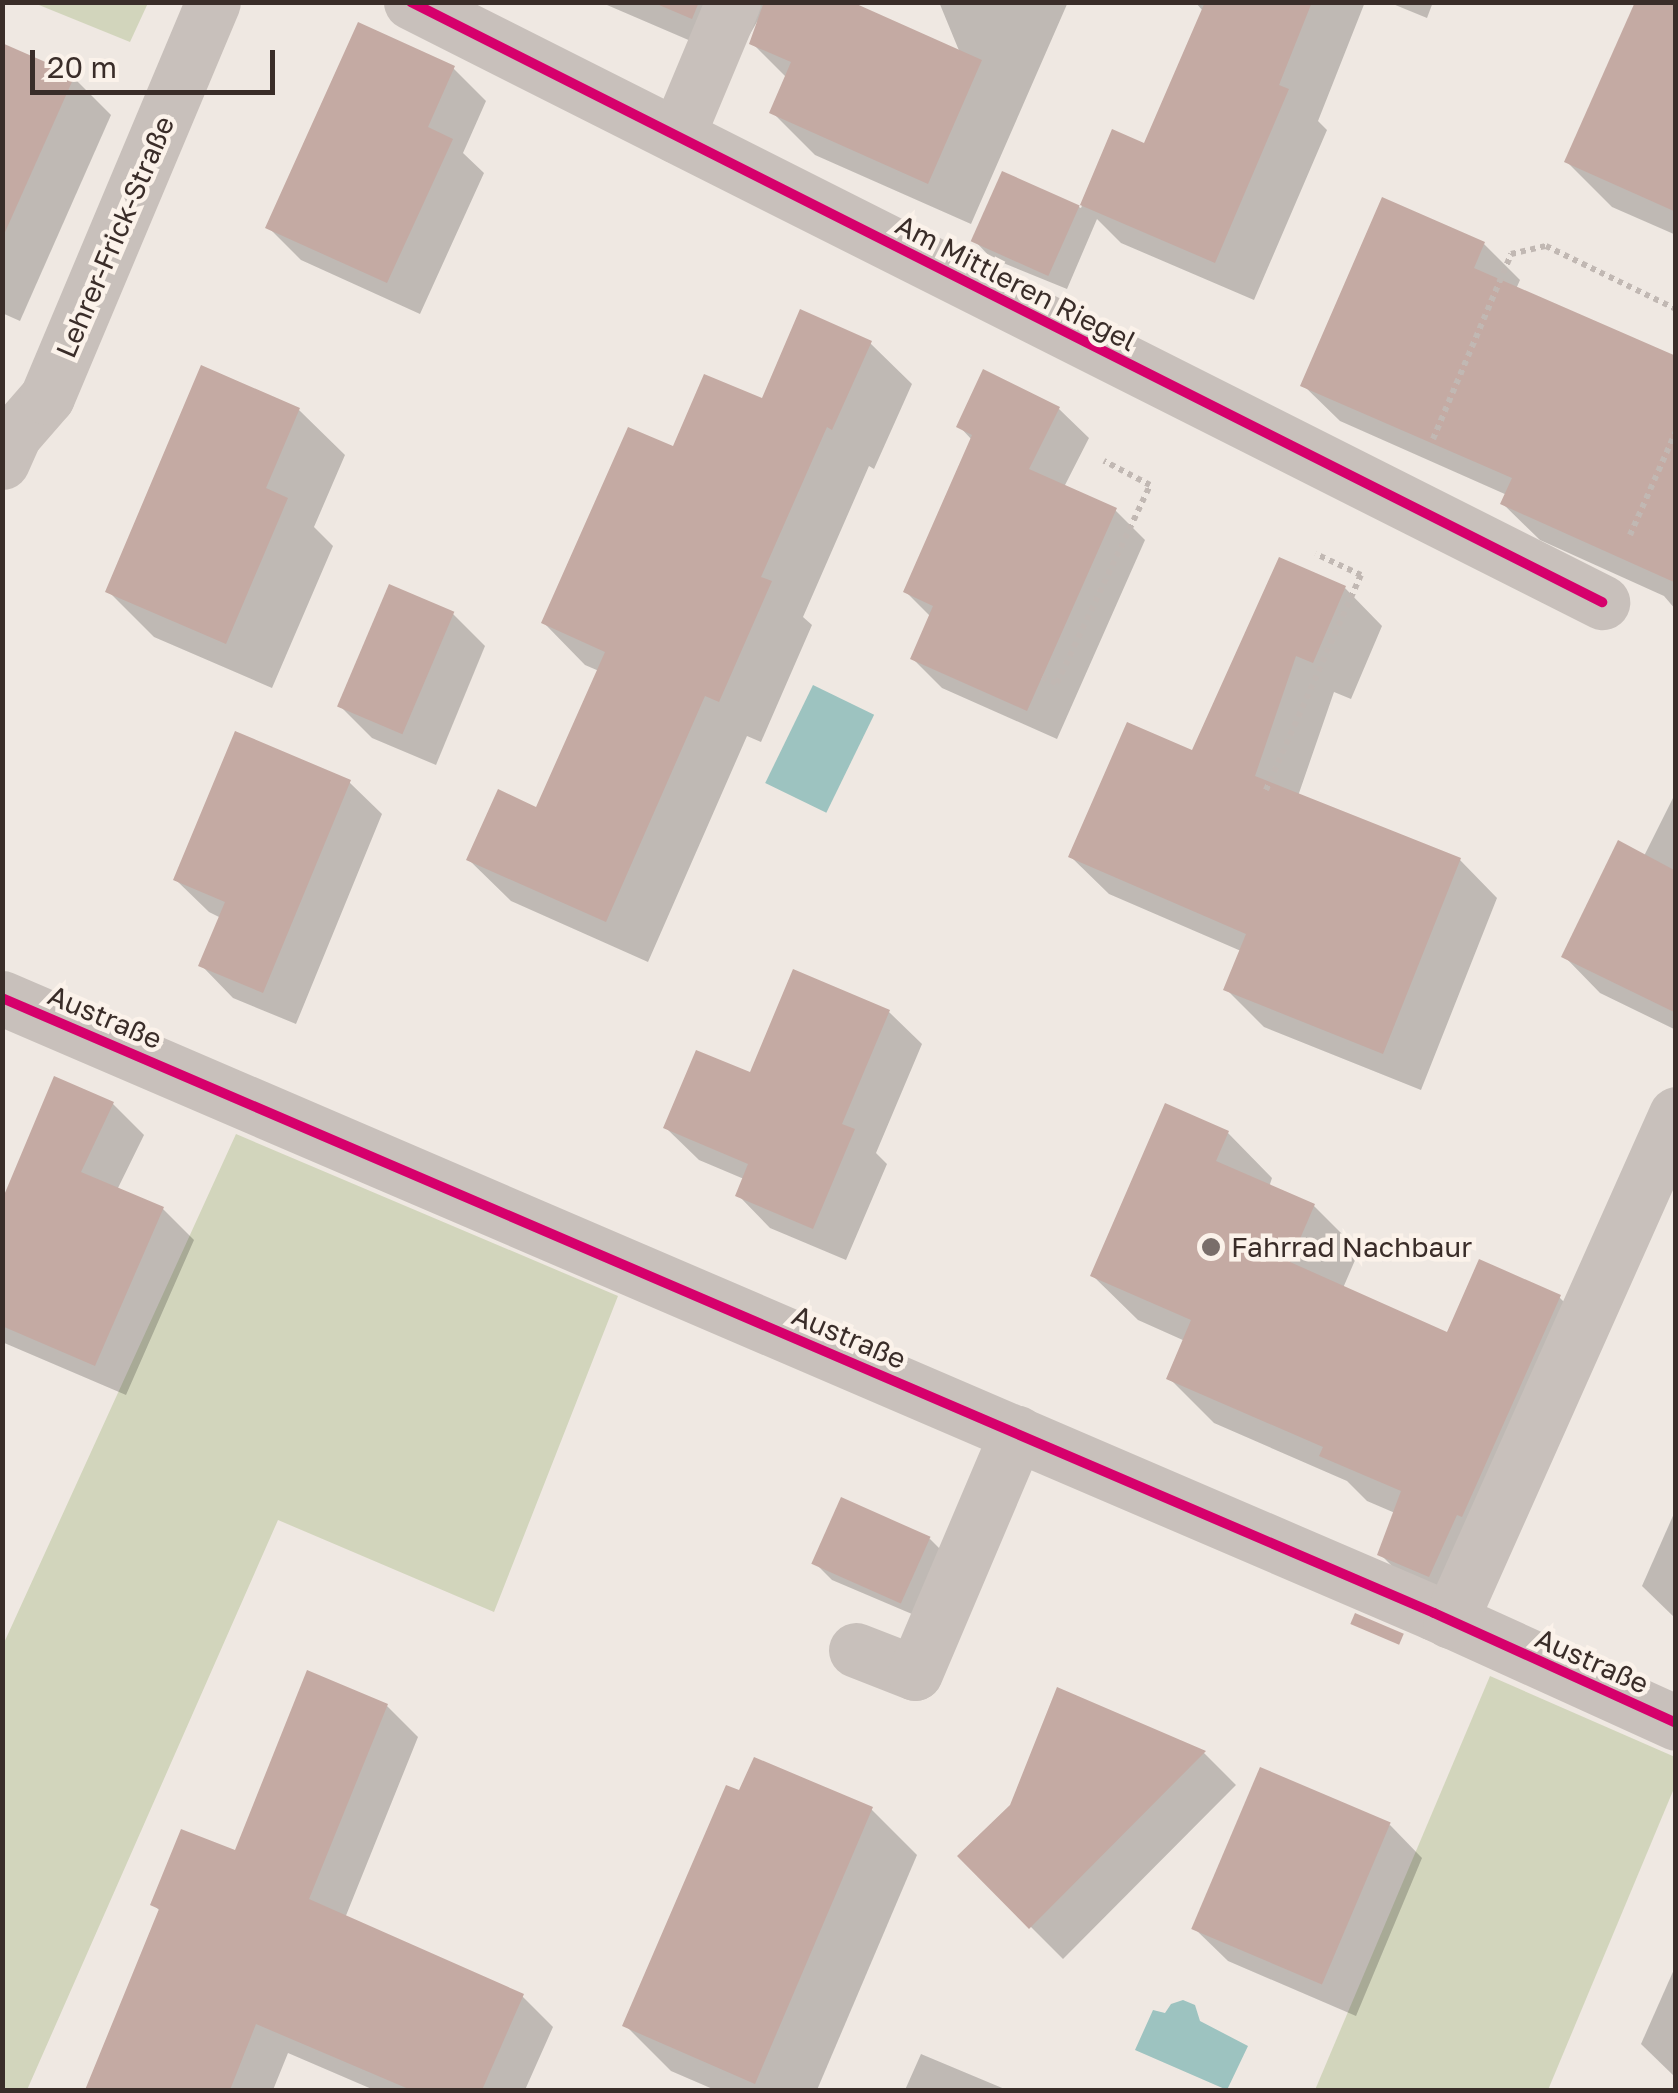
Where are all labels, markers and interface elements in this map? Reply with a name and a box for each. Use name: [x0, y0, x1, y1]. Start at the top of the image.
scale bar: [35, 30, 280, 92]
text: 20 m: [47, 49, 117, 85]
street label: Lehrer-Frick-Straße: [49, 111, 181, 363]
street label: Am Mittleren Riegel: [890, 208, 1142, 358]
street label: Austraße: [43, 978, 167, 1056]
place label: Fahrrad Nachbaur: [1231, 1230, 1472, 1264]
marker: Fahrrad Nachbaur: [1200, 1236, 1222, 1258]
street label: Austraße: [787, 1298, 911, 1376]
street label: Austraße: [1530, 1621, 1654, 1701]

